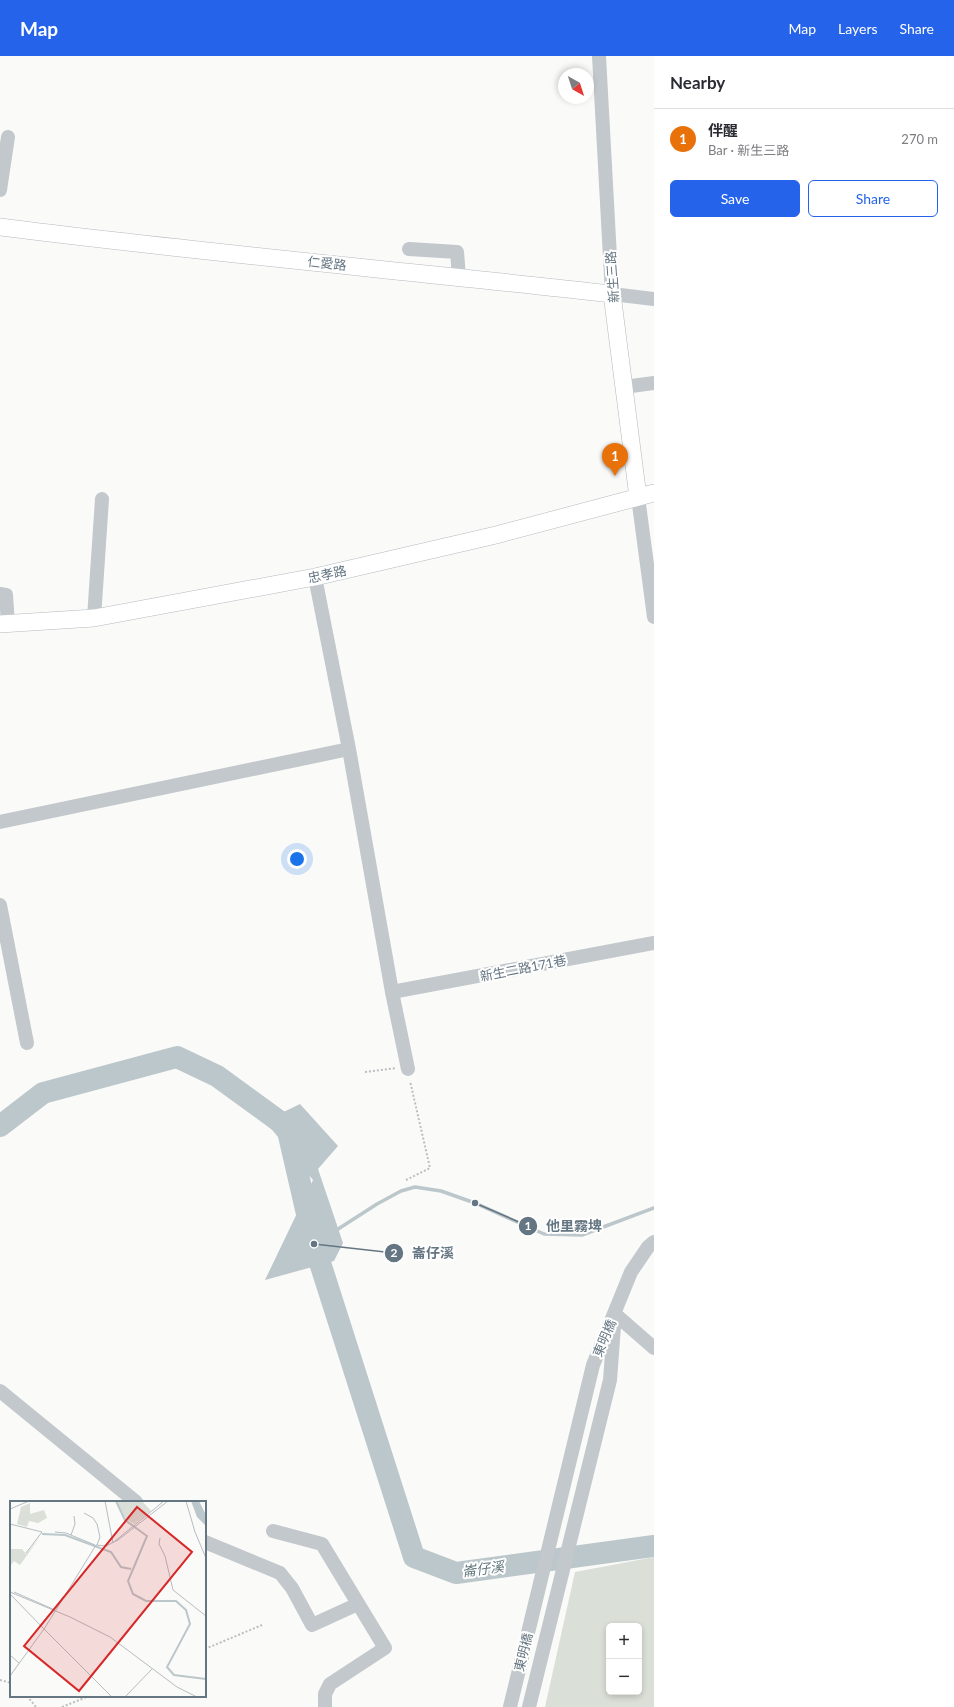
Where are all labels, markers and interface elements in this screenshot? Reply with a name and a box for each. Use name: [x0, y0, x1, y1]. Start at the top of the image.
text: Map: [20, 17, 58, 40]
text: Map: [788, 20, 816, 37]
text: Layers: [838, 20, 878, 37]
text: Share: [900, 20, 934, 37]
north arrow: [558, 68, 594, 104]
text: Nearby: [670, 72, 725, 93]
text: 伴醒: [708, 121, 738, 139]
text: 1: [679, 131, 687, 147]
text: 270 m: [901, 131, 938, 147]
text: Bar · 新生三路: [708, 142, 789, 158]
button: Save: [670, 180, 800, 217]
button: Share: [808, 180, 938, 217]
street label: 新生三路: [602, 250, 622, 304]
street label: 仁愛路: [307, 253, 347, 273]
pin: 1: [602, 443, 628, 476]
street label: 忠孝路: [306, 562, 348, 586]
your location: [287, 849, 307, 869]
street label: 新生二路171巷: [478, 952, 568, 984]
callout: 他里霧埤: [518, 1213, 610, 1239]
text: 他里霧埤: [546, 1217, 602, 1234]
text: 1: [525, 1218, 532, 1233]
callout: 崙仔溪: [384, 1240, 462, 1266]
text: 崙仔溪: [412, 1244, 454, 1261]
text: 2: [391, 1245, 398, 1260]
street label: 東明橋: [589, 1317, 619, 1359]
inset map: [10, 1501, 206, 1697]
water label: 崙仔溪: [461, 1557, 507, 1579]
map controls: [606, 1623, 642, 1695]
button: +: [606, 1623, 642, 1659]
street label: 東明橋: [511, 1631, 535, 1673]
button: −: [606, 1659, 642, 1695]

